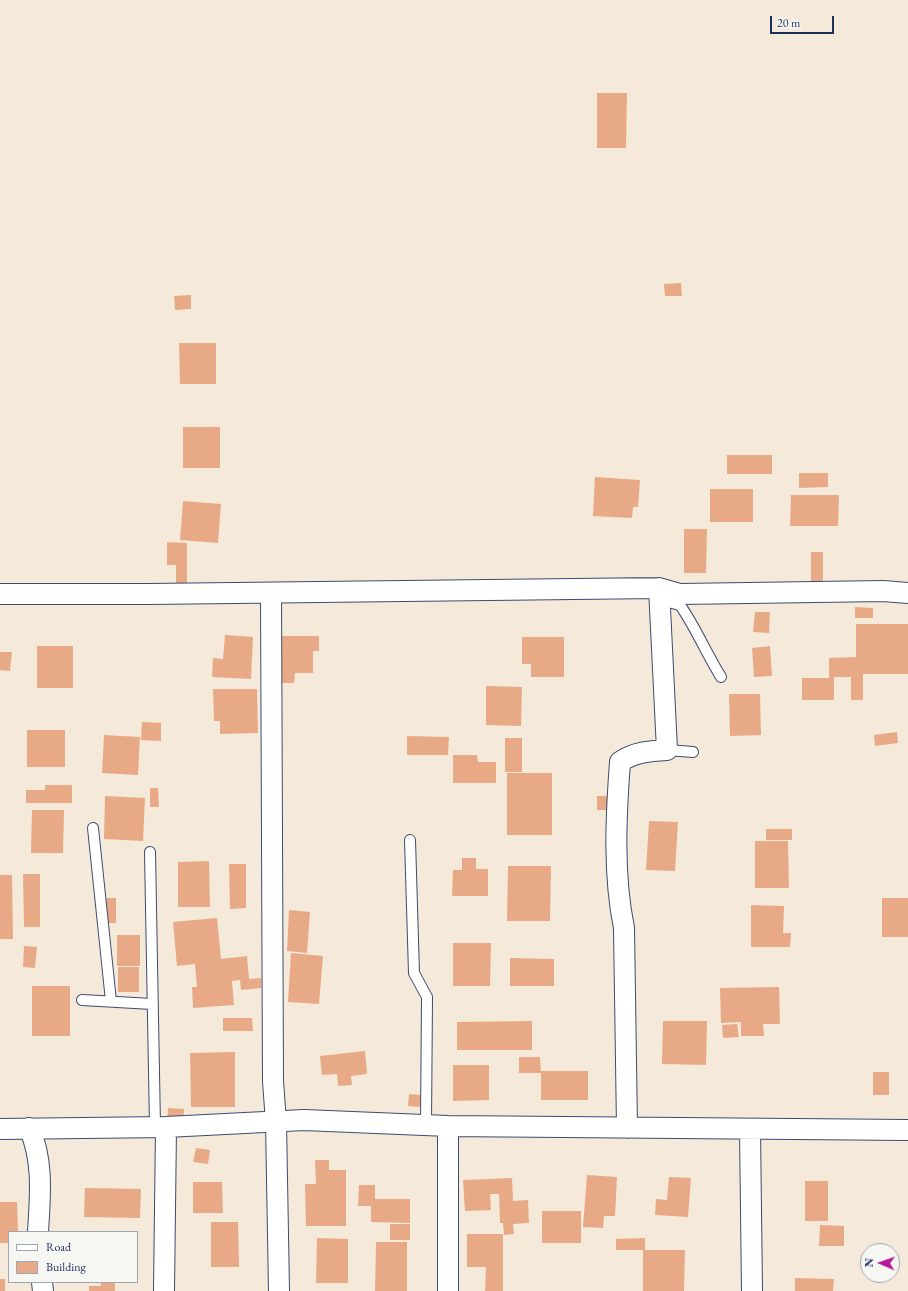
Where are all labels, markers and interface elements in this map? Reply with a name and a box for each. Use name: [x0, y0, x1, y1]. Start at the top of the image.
scale bar: [772, 8, 836, 34]
text: 20 m: [777, 15, 800, 31]
legend: [8, 1231, 138, 1283]
text: Road: [46, 1239, 71, 1255]
north arrow: [860, 1243, 900, 1283]
text: N: [862, 1258, 876, 1267]
text: Building: [46, 1259, 86, 1275]

